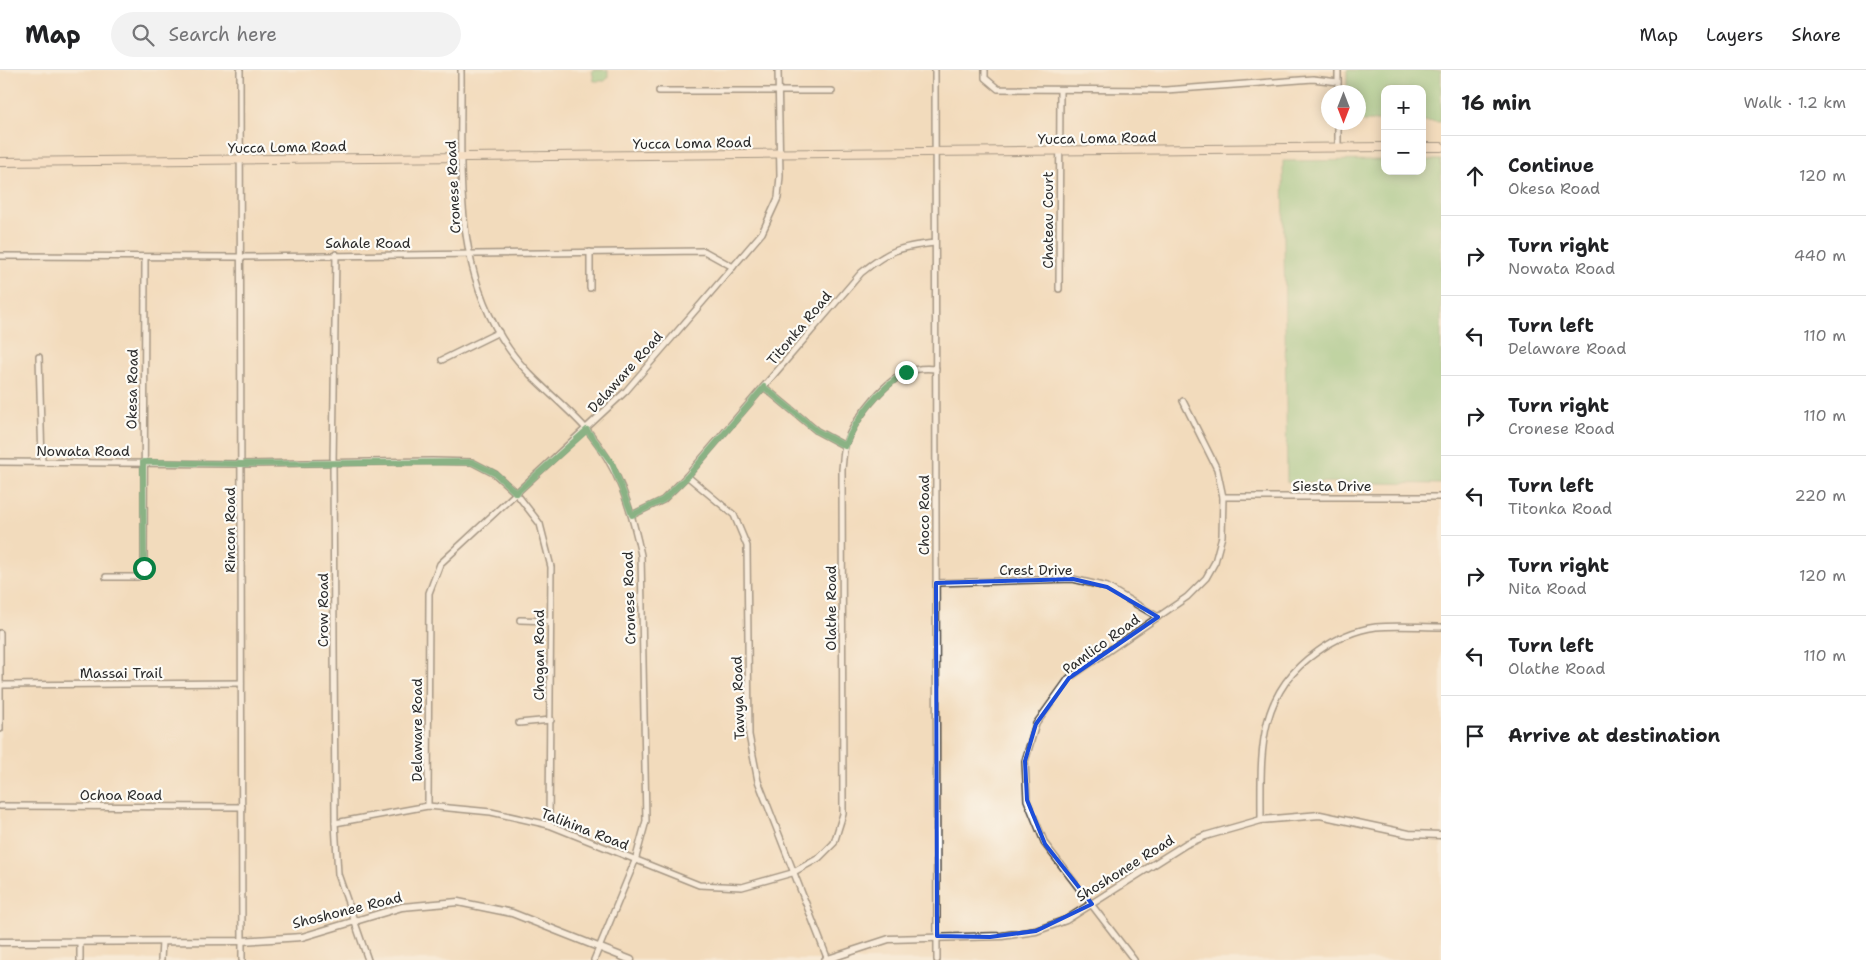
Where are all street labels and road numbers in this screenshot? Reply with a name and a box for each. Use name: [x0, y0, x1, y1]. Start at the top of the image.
street label: Yucca Loma Road: [1037, 128, 1157, 148]
street label: Yucca Loma Road: [632, 133, 752, 153]
street label: Yucca Loma Road: [227, 137, 347, 157]
street label: Cronese Road: [442, 140, 464, 234]
street label: Chateau Court: [1039, 171, 1057, 269]
street label: Sahale Road: [325, 234, 411, 252]
street label: Titonka Road: [763, 287, 835, 369]
street label: Delaware Road: [584, 327, 666, 416]
street label: Okesa Road: [122, 348, 142, 429]
street label: Nowata Road: [36, 442, 130, 460]
street label: Choco Road: [915, 475, 933, 555]
street label: Siesta Drive: [1292, 477, 1372, 495]
street label: Rincon Road: [221, 487, 239, 573]
street label: Cronese Road: [618, 551, 640, 645]
street label: Crest Drive: [999, 561, 1073, 579]
street label: Olathe Road: [822, 565, 840, 651]
street label: Crow Road: [314, 573, 332, 647]
street label: Chogan Road: [530, 609, 548, 701]
street label: Pamlico Road: [1059, 610, 1143, 678]
street label: Tawya Road: [728, 656, 748, 740]
street label: Massai Trail: [80, 664, 163, 682]
street label: Delaware Road: [408, 678, 426, 782]
street label: Ochoa Road: [80, 786, 162, 804]
street label: Talihina Road: [538, 804, 632, 854]
street label: Shoshonee Road: [1073, 831, 1178, 905]
street label: Shoshonee Road: [290, 888, 404, 932]

